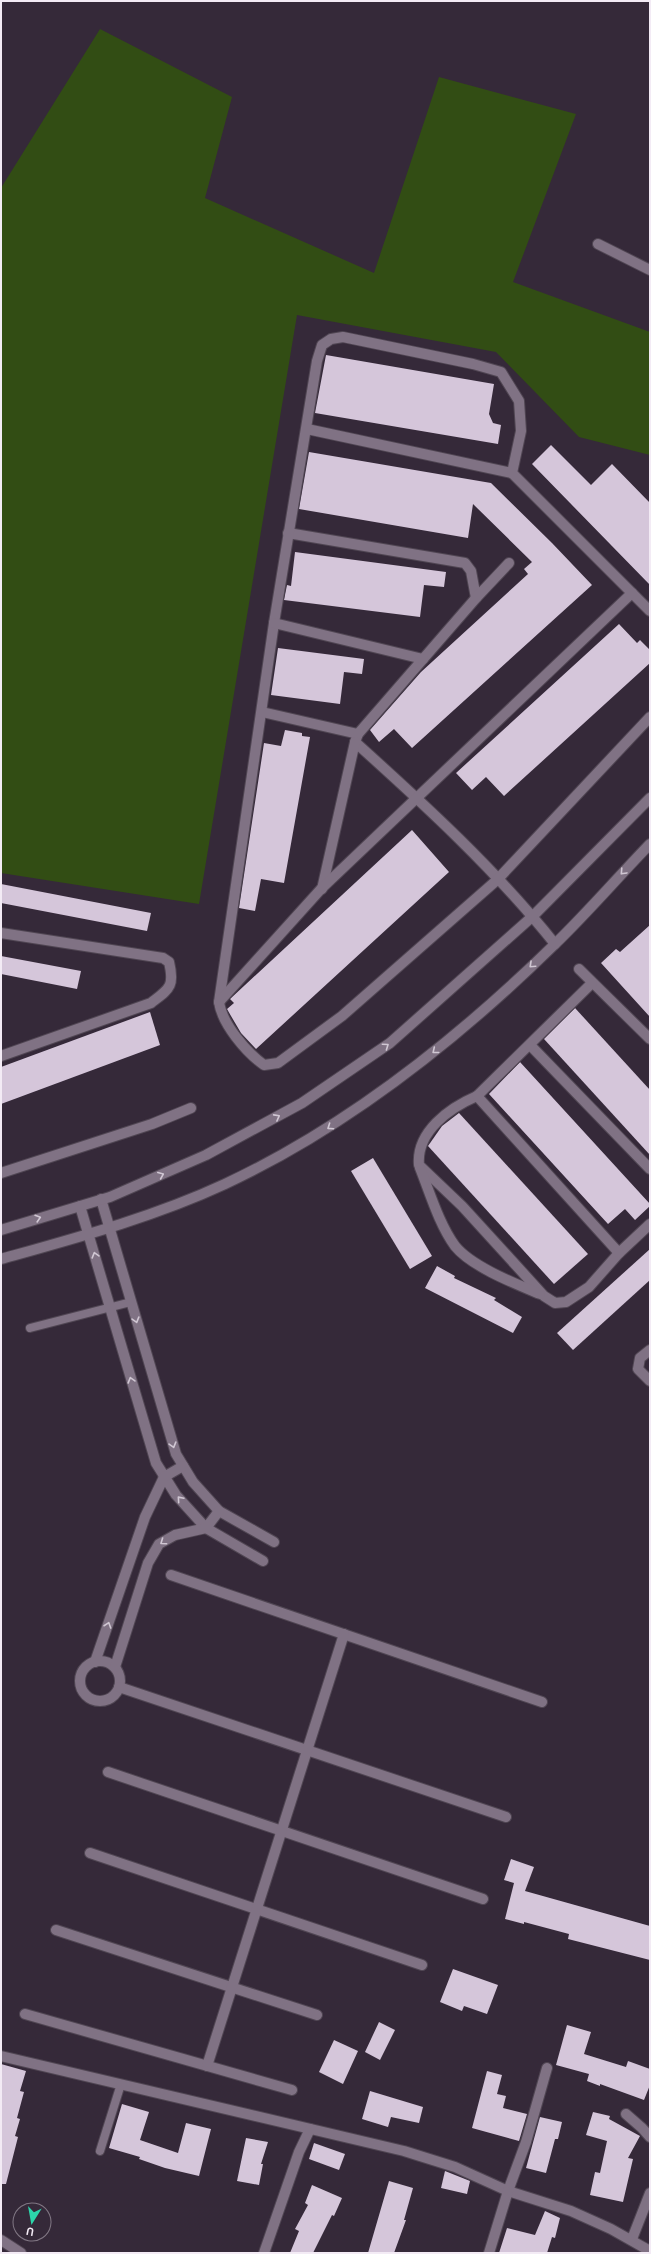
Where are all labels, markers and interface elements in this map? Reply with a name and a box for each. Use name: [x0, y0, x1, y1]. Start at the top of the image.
one-way arrow: [620, 867, 628, 875]
one-way arrow: [529, 960, 537, 968]
one-way arrow: [381, 1044, 388, 1051]
one-way arrow: [432, 1046, 439, 1053]
one-way arrow: [273, 1114, 280, 1121]
one-way arrow: [327, 1123, 334, 1130]
one-way arrow: [156, 1172, 164, 1180]
one-way arrow: [35, 1215, 42, 1223]
one-way arrow: [91, 1252, 100, 1259]
one-way arrow: [131, 1316, 140, 1323]
one-way arrow: [127, 1377, 136, 1384]
one-way arrow: [168, 1441, 177, 1448]
one-way arrow: [177, 1496, 184, 1504]
one-way arrow: [161, 1537, 168, 1544]
one-way arrow: [103, 1621, 112, 1628]
north arrow: [12, 2202, 52, 2242]
text: U: [25, 2224, 35, 2239]

